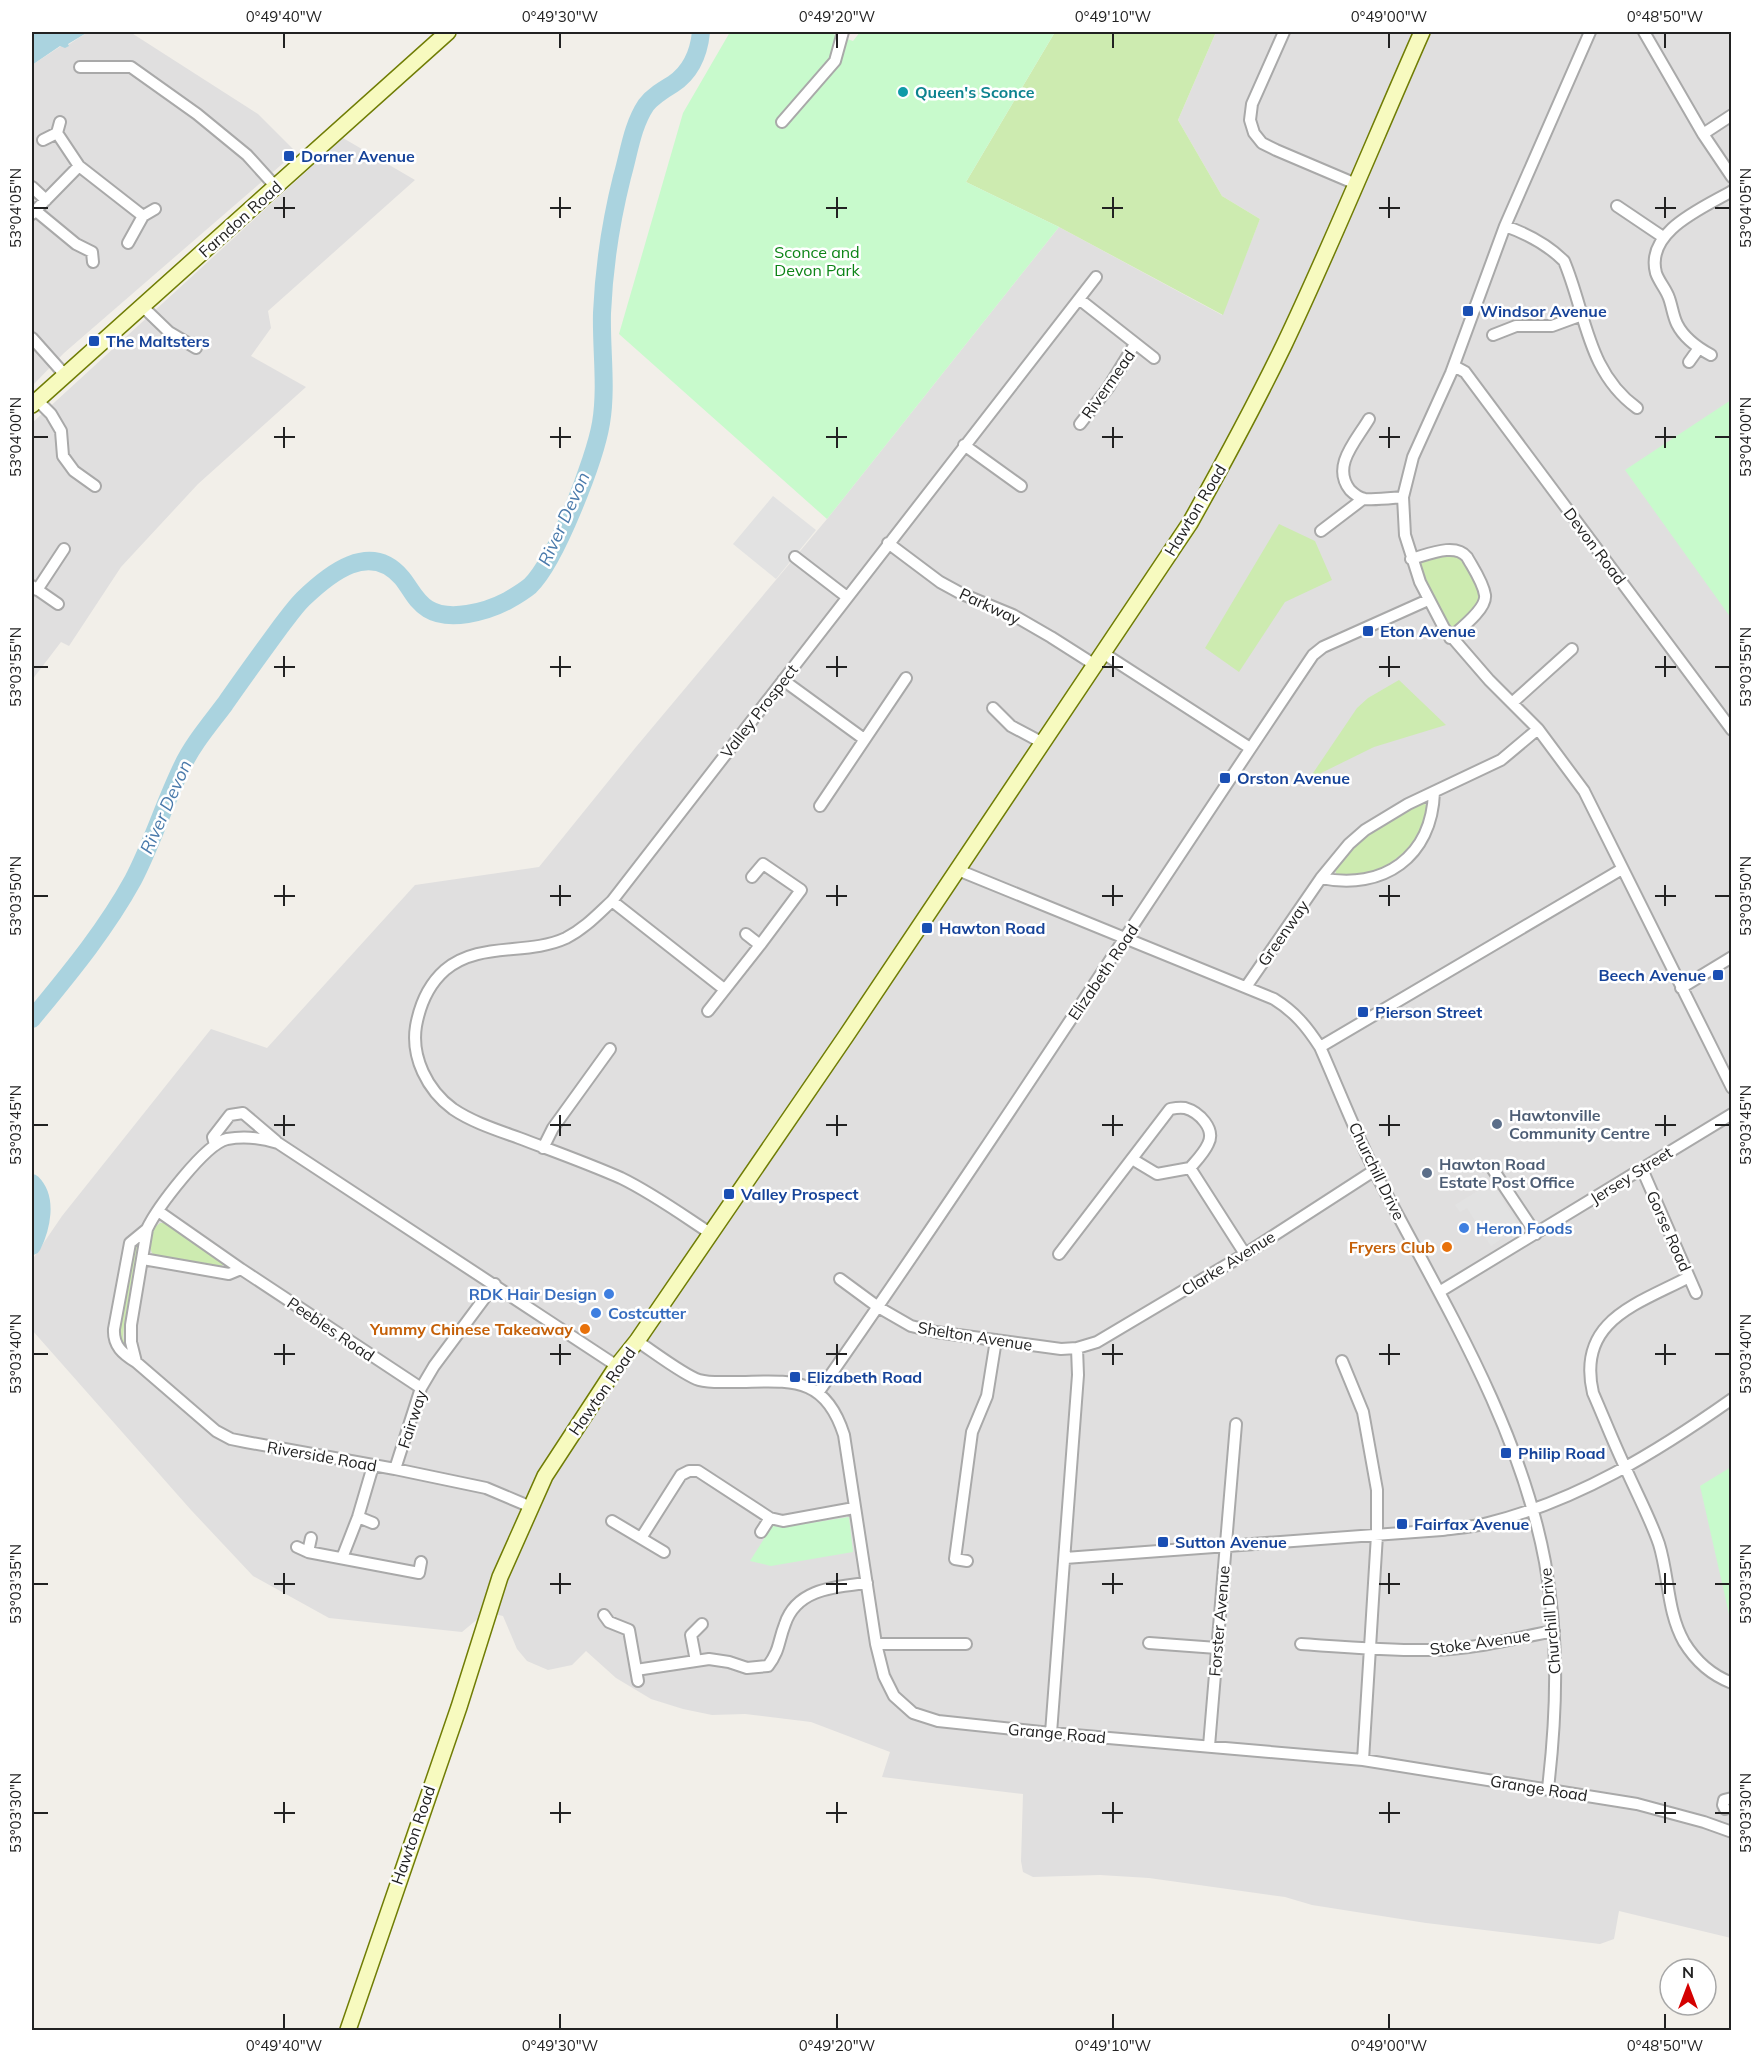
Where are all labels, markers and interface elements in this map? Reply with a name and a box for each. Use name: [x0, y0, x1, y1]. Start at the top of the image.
text: 0°49'40"W: [246, 7, 323, 26]
text: 0°49'30"W: [522, 7, 599, 26]
text: 0°49'20"W: [799, 7, 876, 26]
text: 0°49'10"W: [1075, 7, 1152, 26]
text: 0°49'00"W: [1351, 7, 1428, 26]
text: 0°48'50"W: [1627, 7, 1704, 26]
place label: Queen's Sconce: [915, 82, 1035, 102]
marker: Queen's Sconce: [896, 85, 910, 99]
place label: Dorner Avenue: [301, 146, 415, 166]
marker: Dorner Avenue: [282, 149, 296, 163]
text: 53°04'05"N: [6, 168, 25, 248]
text: 53°04'05"N: [1736, 168, 1755, 248]
street label: Farndon Road: [194, 176, 286, 262]
park label: Sconce and Devon Park: [774, 242, 860, 280]
place label: Windsor Avenue: [1480, 301, 1607, 321]
marker: Windsor Avenue: [1461, 304, 1475, 318]
place label: The Maltsters: [106, 331, 210, 351]
marker: The Maltsters: [87, 334, 101, 348]
street label: Rivermead: [1077, 346, 1139, 422]
text: 53°04'00"N: [6, 397, 25, 477]
text: 53°04'00"N: [1736, 397, 1755, 477]
street label: Hawton Road: [1160, 461, 1230, 559]
water label: River Devon: [533, 468, 595, 569]
street label: Devon Road: [1560, 504, 1630, 588]
street label: Parkway: [956, 583, 1024, 629]
place label: Eton Avenue: [1380, 621, 1476, 641]
marker: Eton Avenue: [1361, 624, 1375, 638]
text: 53°03'55"N: [6, 627, 25, 707]
text: 53°03'55"N: [1736, 627, 1755, 707]
street label: Valley Prospect: [716, 660, 802, 762]
water label: River Devon: [135, 756, 197, 857]
place label: Orston Avenue: [1237, 768, 1350, 788]
marker: Orston Avenue: [1218, 771, 1232, 785]
text: 53°03'50"N: [6, 856, 25, 936]
text: 53°03'50"N: [1736, 856, 1755, 936]
street label: Greenway: [1253, 896, 1313, 970]
place label: Hawton Road: [939, 918, 1045, 938]
street label: Elizabeth Road: [1064, 920, 1142, 1024]
marker: Hawton Road: [920, 921, 934, 935]
place label: Beech Avenue: [1599, 965, 1706, 985]
marker: Beech Avenue: [1711, 968, 1725, 982]
place label: Pierson Street: [1375, 1002, 1482, 1022]
marker: Pierson Street: [1356, 1005, 1370, 1019]
text: 53°03'45"N: [6, 1085, 25, 1165]
text: 53°03'45"N: [1736, 1085, 1755, 1165]
place label: Hawtonville Community Centre: [1509, 1105, 1650, 1143]
marker: Hawtonville Community Centre: [1490, 1117, 1504, 1131]
street label: Churchill Drive: [1345, 1119, 1409, 1223]
street label: Jersey Street: [1586, 1142, 1676, 1208]
place label: Hawton Road Estate Post Office: [1439, 1154, 1575, 1192]
marker: Hawton Road Estate Post Office: [1420, 1166, 1434, 1180]
place label: Valley Prospect: [740, 1184, 859, 1204]
marker: Valley Prospect: [722, 1187, 736, 1201]
street label: Gorse Road: [1642, 1187, 1696, 1275]
place label: Heron Foods: [1476, 1218, 1573, 1238]
marker: Heron Foods: [1457, 1221, 1471, 1235]
street label: Clarke Avenue: [1177, 1226, 1279, 1300]
place label: Fryers Club: [1349, 1237, 1435, 1257]
marker: Fryers Club: [1440, 1240, 1454, 1254]
place label: RDK Hair Design: [469, 1284, 597, 1304]
marker: RDK Hair Design: [602, 1287, 616, 1301]
street label: Peebles Road: [284, 1292, 378, 1366]
place label: Costcutter: [608, 1303, 687, 1323]
marker: Costcutter: [589, 1306, 603, 1320]
text: 53°03'40"N: [6, 1314, 25, 1394]
text: 53°03'40"N: [1736, 1314, 1755, 1394]
street label: Shelton Avenue: [916, 1317, 1034, 1355]
place label: Yummy Chinese Takeaway: [369, 1319, 573, 1339]
marker: Yummy Chinese Takeaway: [578, 1322, 592, 1336]
street label: Hawton Road: [564, 1343, 640, 1439]
place label: Elizabeth Road: [807, 1367, 922, 1387]
marker: Elizabeth Road: [788, 1370, 802, 1384]
street label: Fairway: [393, 1387, 431, 1451]
street label: Riverside Road: [266, 1437, 378, 1475]
place label: Philip Road: [1518, 1443, 1605, 1463]
marker: Philip Road: [1499, 1446, 1513, 1460]
place label: Fairfax Avenue: [1414, 1514, 1530, 1534]
marker: Fairfax Avenue: [1395, 1517, 1409, 1531]
place label: Sutton Avenue: [1175, 1532, 1287, 1552]
marker: Sutton Avenue: [1156, 1535, 1170, 1549]
text: 53°03'35"N: [6, 1544, 25, 1624]
text: 53°03'35"N: [1736, 1544, 1755, 1624]
street label: Forster Avenue: [1204, 1565, 1234, 1677]
street label: Churchill Drive: [1535, 1567, 1565, 1675]
street label: Stoke Avenue: [1428, 1625, 1532, 1659]
street label: Grange Road: [1007, 1719, 1107, 1747]
street label: Grange Road: [1489, 1770, 1589, 1806]
text: 53°03'30"N: [6, 1773, 25, 1853]
text: 53°03'30"N: [1736, 1773, 1755, 1853]
street label: Hawton Road: [387, 1783, 439, 1887]
north arrow: [1658, 1957, 1718, 2017]
text: N: [1682, 1962, 1694, 1982]
text: 0°49'40"W: [246, 2036, 323, 2055]
text: 0°49'30"W: [522, 2036, 599, 2055]
text: 0°49'20"W: [799, 2036, 876, 2055]
text: 0°49'10"W: [1075, 2036, 1152, 2055]
text: 0°49'00"W: [1351, 2036, 1428, 2055]
text: 0°48'50"W: [1627, 2036, 1704, 2055]

